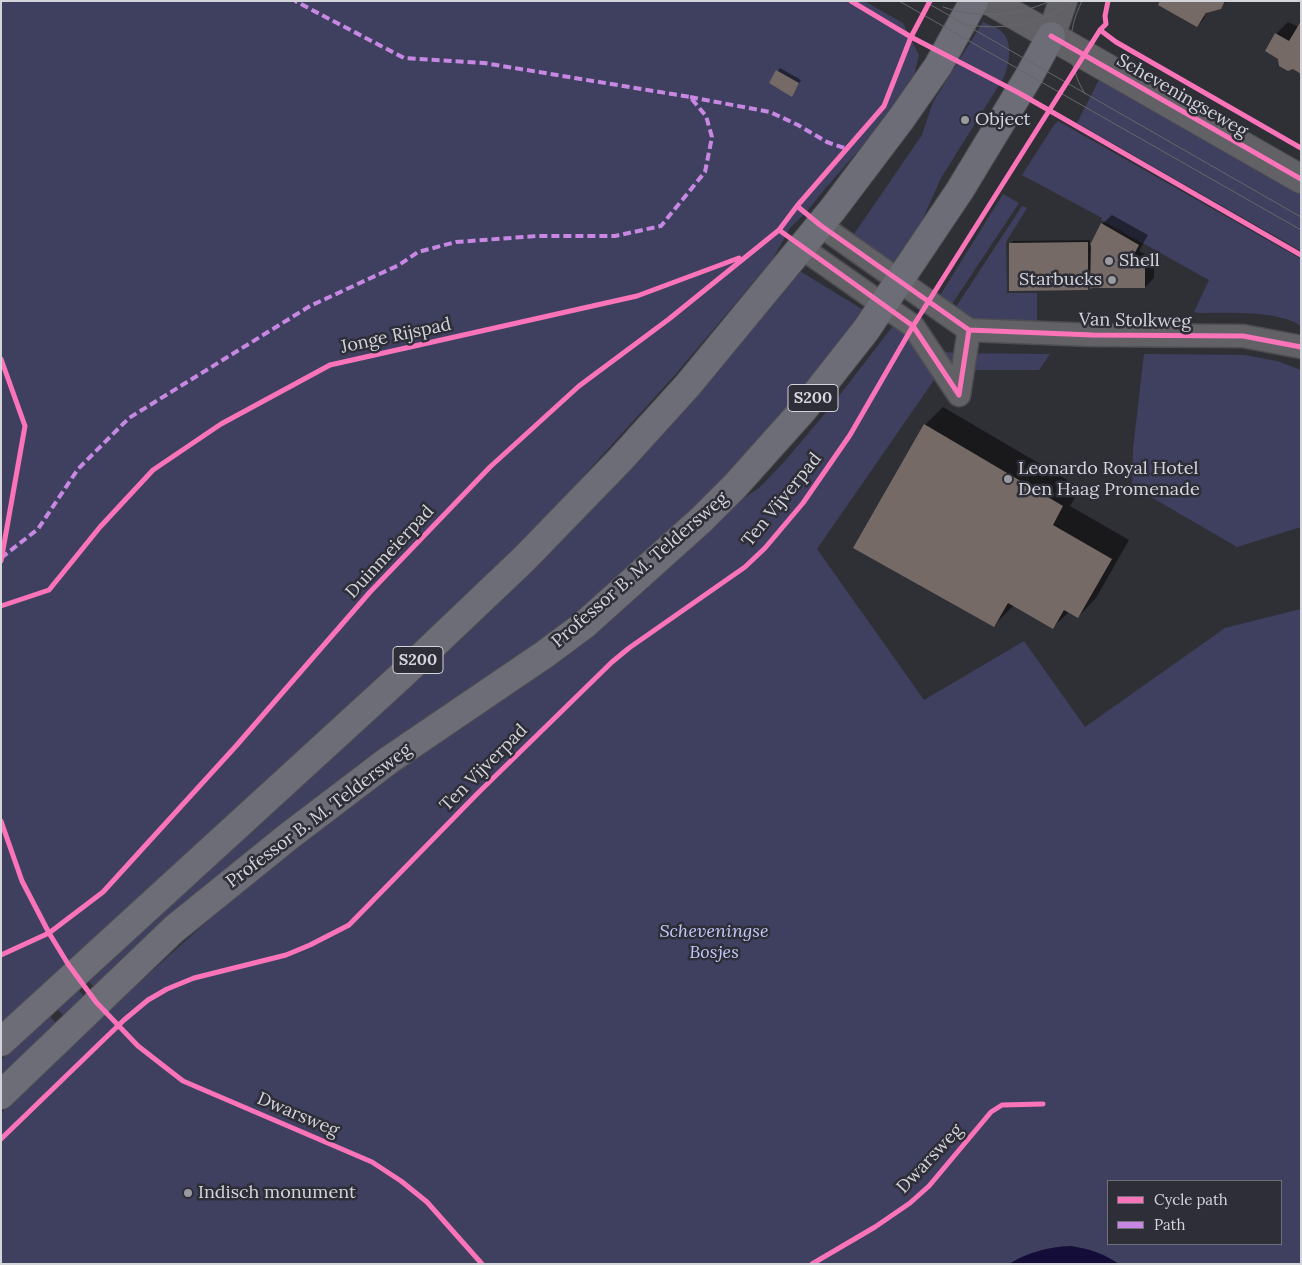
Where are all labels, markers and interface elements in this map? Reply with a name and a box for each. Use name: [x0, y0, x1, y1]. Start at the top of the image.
street label: Scheveningseweg: [1113, 50, 1251, 142]
place label: Object: [975, 109, 1031, 131]
marker: Object: [959, 114, 971, 126]
place label: Shell: [1119, 250, 1160, 272]
marker: Shell: [1103, 255, 1115, 267]
place label: Starbucks: [1019, 269, 1102, 291]
marker: Starbucks: [1106, 274, 1118, 286]
street label: Van Stolkweg: [1079, 309, 1191, 333]
street label: Jonge Rijspad: [339, 314, 453, 358]
road number: S200: [788, 384, 838, 412]
street label: Ten Vijverpad: [738, 449, 826, 551]
place label: Leonardo Royal Hotel Den Haag Promenade: [1018, 458, 1200, 500]
marker: Leonardo Royal Hotel Den Haag Promenade: [1002, 473, 1014, 485]
street label: Professor B. M. Teldersweg: [547, 488, 733, 652]
street label: Duinmeierpad: [341, 501, 439, 603]
road number: S200: [393, 646, 443, 674]
street label: Ten Vijverpad: [436, 720, 532, 816]
street label: Professor B. M. Teldersweg: [222, 739, 416, 893]
park label: Scheveningse Bosjes: [659, 921, 769, 964]
street label: Dwarsweg: [254, 1088, 342, 1142]
street label: Dwarsweg: [892, 1120, 968, 1198]
legend: [1107, 1180, 1282, 1245]
place label: Indisch monument: [198, 1182, 356, 1204]
marker: Indisch monument: [182, 1187, 194, 1199]
text: Cycle path: [1154, 1190, 1228, 1209]
text: Path: [1154, 1215, 1185, 1234]

